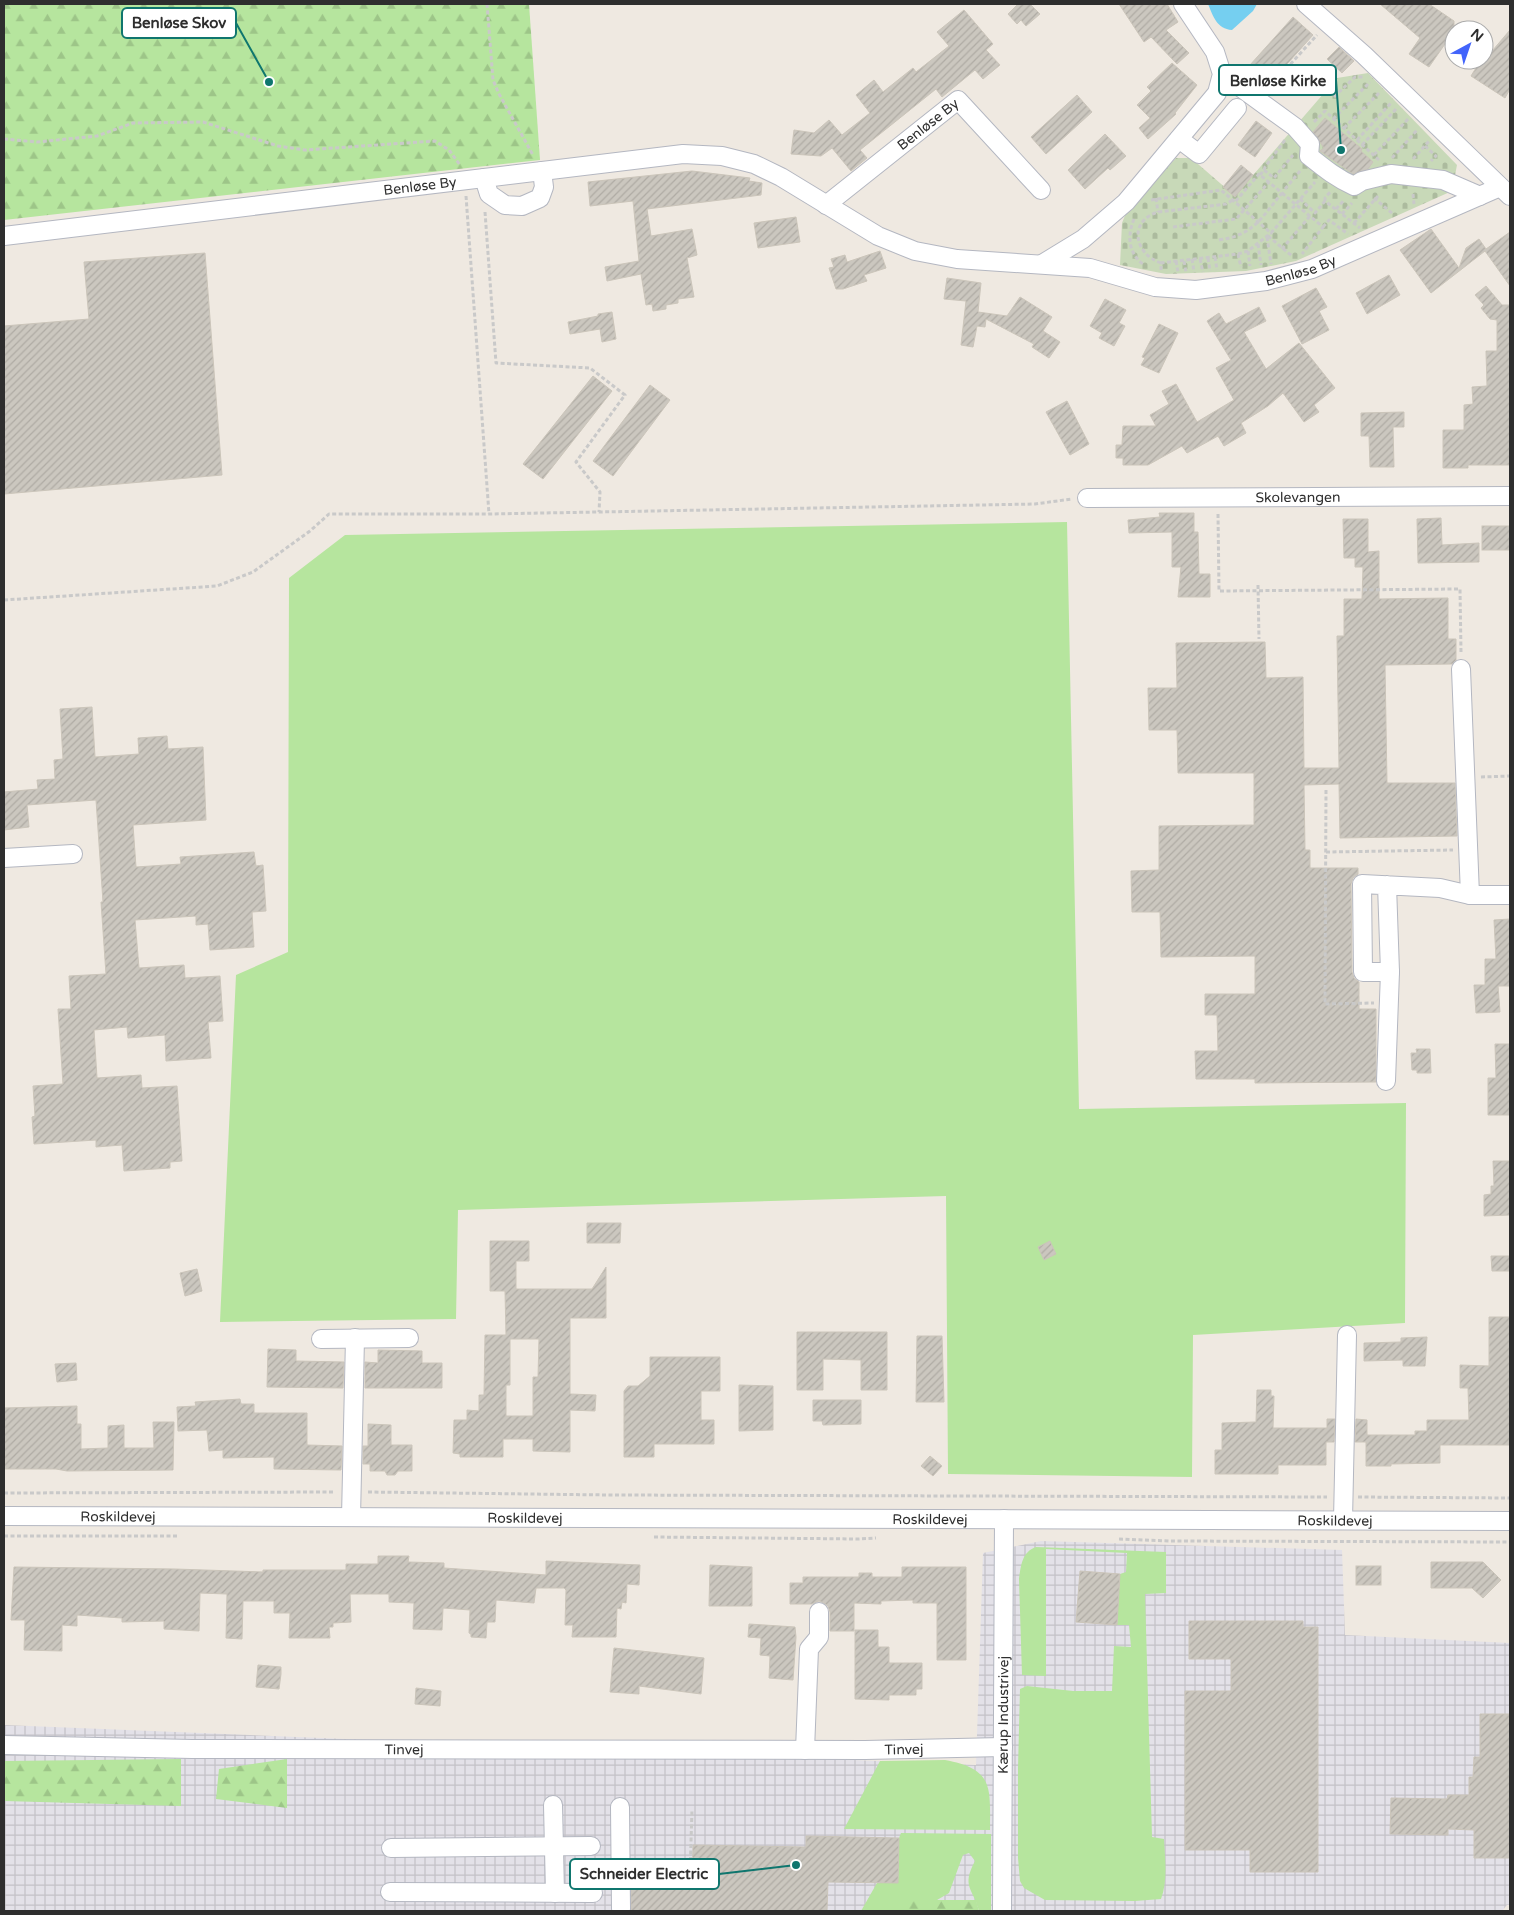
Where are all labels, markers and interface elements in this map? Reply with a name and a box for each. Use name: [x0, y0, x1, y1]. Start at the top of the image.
callout: Benløse Skov: [122, 8, 236, 38]
text: Benløse Skov: [132, 14, 226, 32]
north arrow: [1444, 20, 1494, 70]
text: N: [1467, 25, 1487, 46]
callout: Benløse Kirke: [1219, 65, 1336, 95]
text: Benløse Kirke: [1230, 72, 1327, 90]
street label: Benløse By: [894, 94, 962, 154]
street label: Benløse By: [382, 173, 458, 199]
street label: Benløse By: [1263, 251, 1339, 289]
street label: Skolevangen: [1255, 488, 1341, 506]
street label: Roskildevej: [80, 1508, 156, 1525]
street label: Roskildevej: [487, 1509, 563, 1526]
street label: Roskildevej: [892, 1510, 968, 1528]
street label: Roskildevej: [1297, 1512, 1373, 1529]
street label: Kærup Industrivej: [994, 1656, 1012, 1774]
street label: Tinvej: [884, 1740, 924, 1758]
street label: Tinvej: [384, 1741, 424, 1758]
callout: Schneider Electric: [570, 1859, 719, 1889]
text: Schneider Electric: [580, 1865, 708, 1883]

